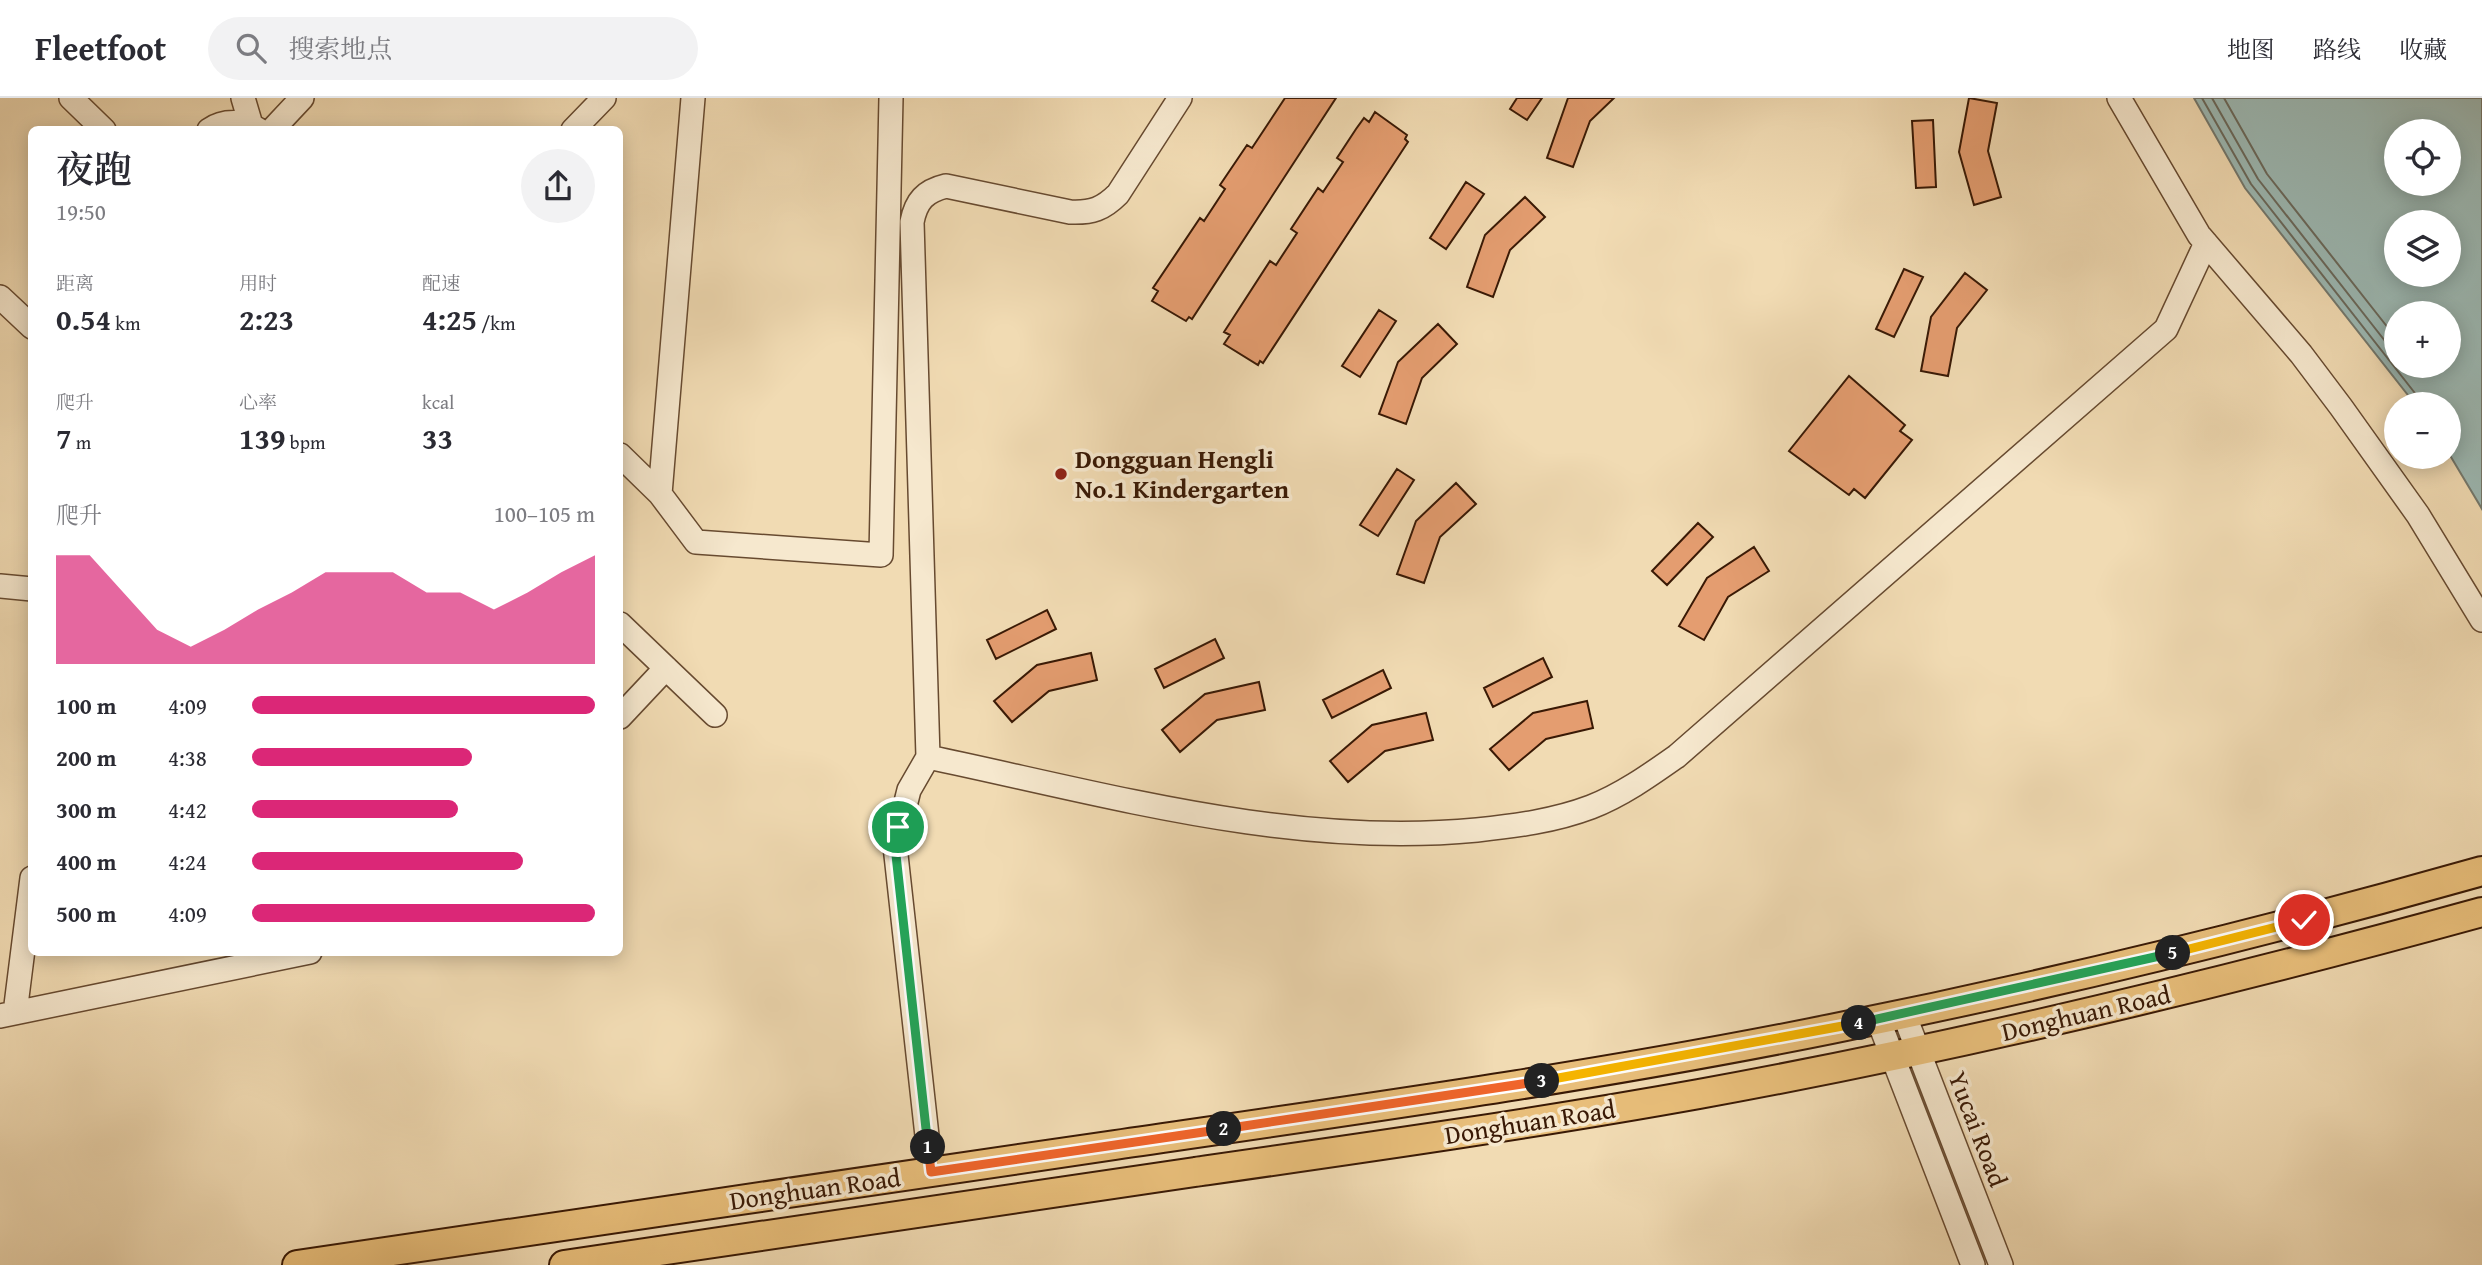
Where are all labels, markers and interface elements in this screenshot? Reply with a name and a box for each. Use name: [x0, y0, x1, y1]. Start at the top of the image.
search box: [208, 17, 698, 80]
text: Fleetfoot: [35, 24, 166, 72]
icon: search: [232, 29, 270, 67]
text: 搜索地点: [288, 29, 392, 68]
text: 地图: [2227, 32, 2275, 67]
text: 路线: [2313, 32, 2361, 67]
text: 收藏: [2399, 32, 2447, 67]
map controls: [2384, 119, 2461, 469]
button: locate: [2384, 119, 2461, 196]
text: 夜跑: [56, 141, 132, 197]
button: share: [521, 149, 595, 223]
text: 19:50: [56, 195, 106, 228]
button: layers: [2384, 210, 2461, 287]
text: 距离: [56, 269, 94, 297]
text: 用时: [239, 269, 277, 297]
text: 配速: [422, 269, 460, 297]
text: 0.54: [56, 297, 111, 341]
text: 2:23: [239, 297, 294, 341]
text: 4:25: [422, 297, 477, 341]
button: +: [2384, 301, 2461, 378]
text: km: [111, 309, 140, 337]
text: /km: [477, 309, 515, 337]
text: 爬升: [56, 388, 94, 416]
text: 心率: [239, 388, 277, 416]
text: kcal: [422, 388, 454, 416]
button: −: [2384, 392, 2461, 469]
text: 7: [56, 416, 72, 460]
text: 139: [239, 416, 286, 460]
text: 33: [422, 416, 453, 460]
text: m: [72, 428, 91, 456]
text: bpm: [286, 428, 325, 456]
place label: Dongguan Hengli No.1 Kindergarten: [1075, 439, 1290, 508]
marker: Dongguan Hengli No.1 Kindergarten: [1053, 466, 1069, 482]
text: 100–105 m: [494, 497, 595, 530]
text: 爬升: [56, 498, 102, 531]
text: 100 m: [56, 689, 117, 722]
text: 4:09: [168, 689, 207, 722]
text: 200 m: [56, 741, 117, 774]
text: 4:38: [168, 741, 207, 774]
text: 300 m: [56, 793, 117, 826]
text: 4:42: [168, 793, 207, 826]
pin: [868, 797, 928, 857]
icon: arrive: [879, 808, 917, 846]
text: 400 m: [56, 845, 117, 878]
text: 4:24: [168, 845, 207, 878]
pin: [2274, 890, 2334, 950]
text: 500 m: [56, 897, 117, 930]
text: 4:09: [168, 897, 207, 930]
icon: check: [2285, 901, 2323, 939]
pin: 5: [2156, 936, 2190, 970]
text: 5: [2168, 938, 2177, 966]
street label: Donghuan Road: [1998, 974, 2174, 1051]
pin: 4: [1842, 1006, 1876, 1040]
text: 4: [1854, 1008, 1863, 1036]
pin: 3: [1524, 1063, 1560, 1098]
street label: Yucai Road: [1939, 1065, 2018, 1192]
text: 3: [1537, 1066, 1546, 1094]
street label: Donghuan Road: [1442, 1089, 1618, 1154]
pin: 2: [1206, 1112, 1242, 1146]
text: 2: [1219, 1114, 1228, 1142]
pin: 1: [911, 1130, 946, 1164]
text: 1: [923, 1132, 932, 1160]
street label: Donghuan Road: [727, 1157, 903, 1220]

